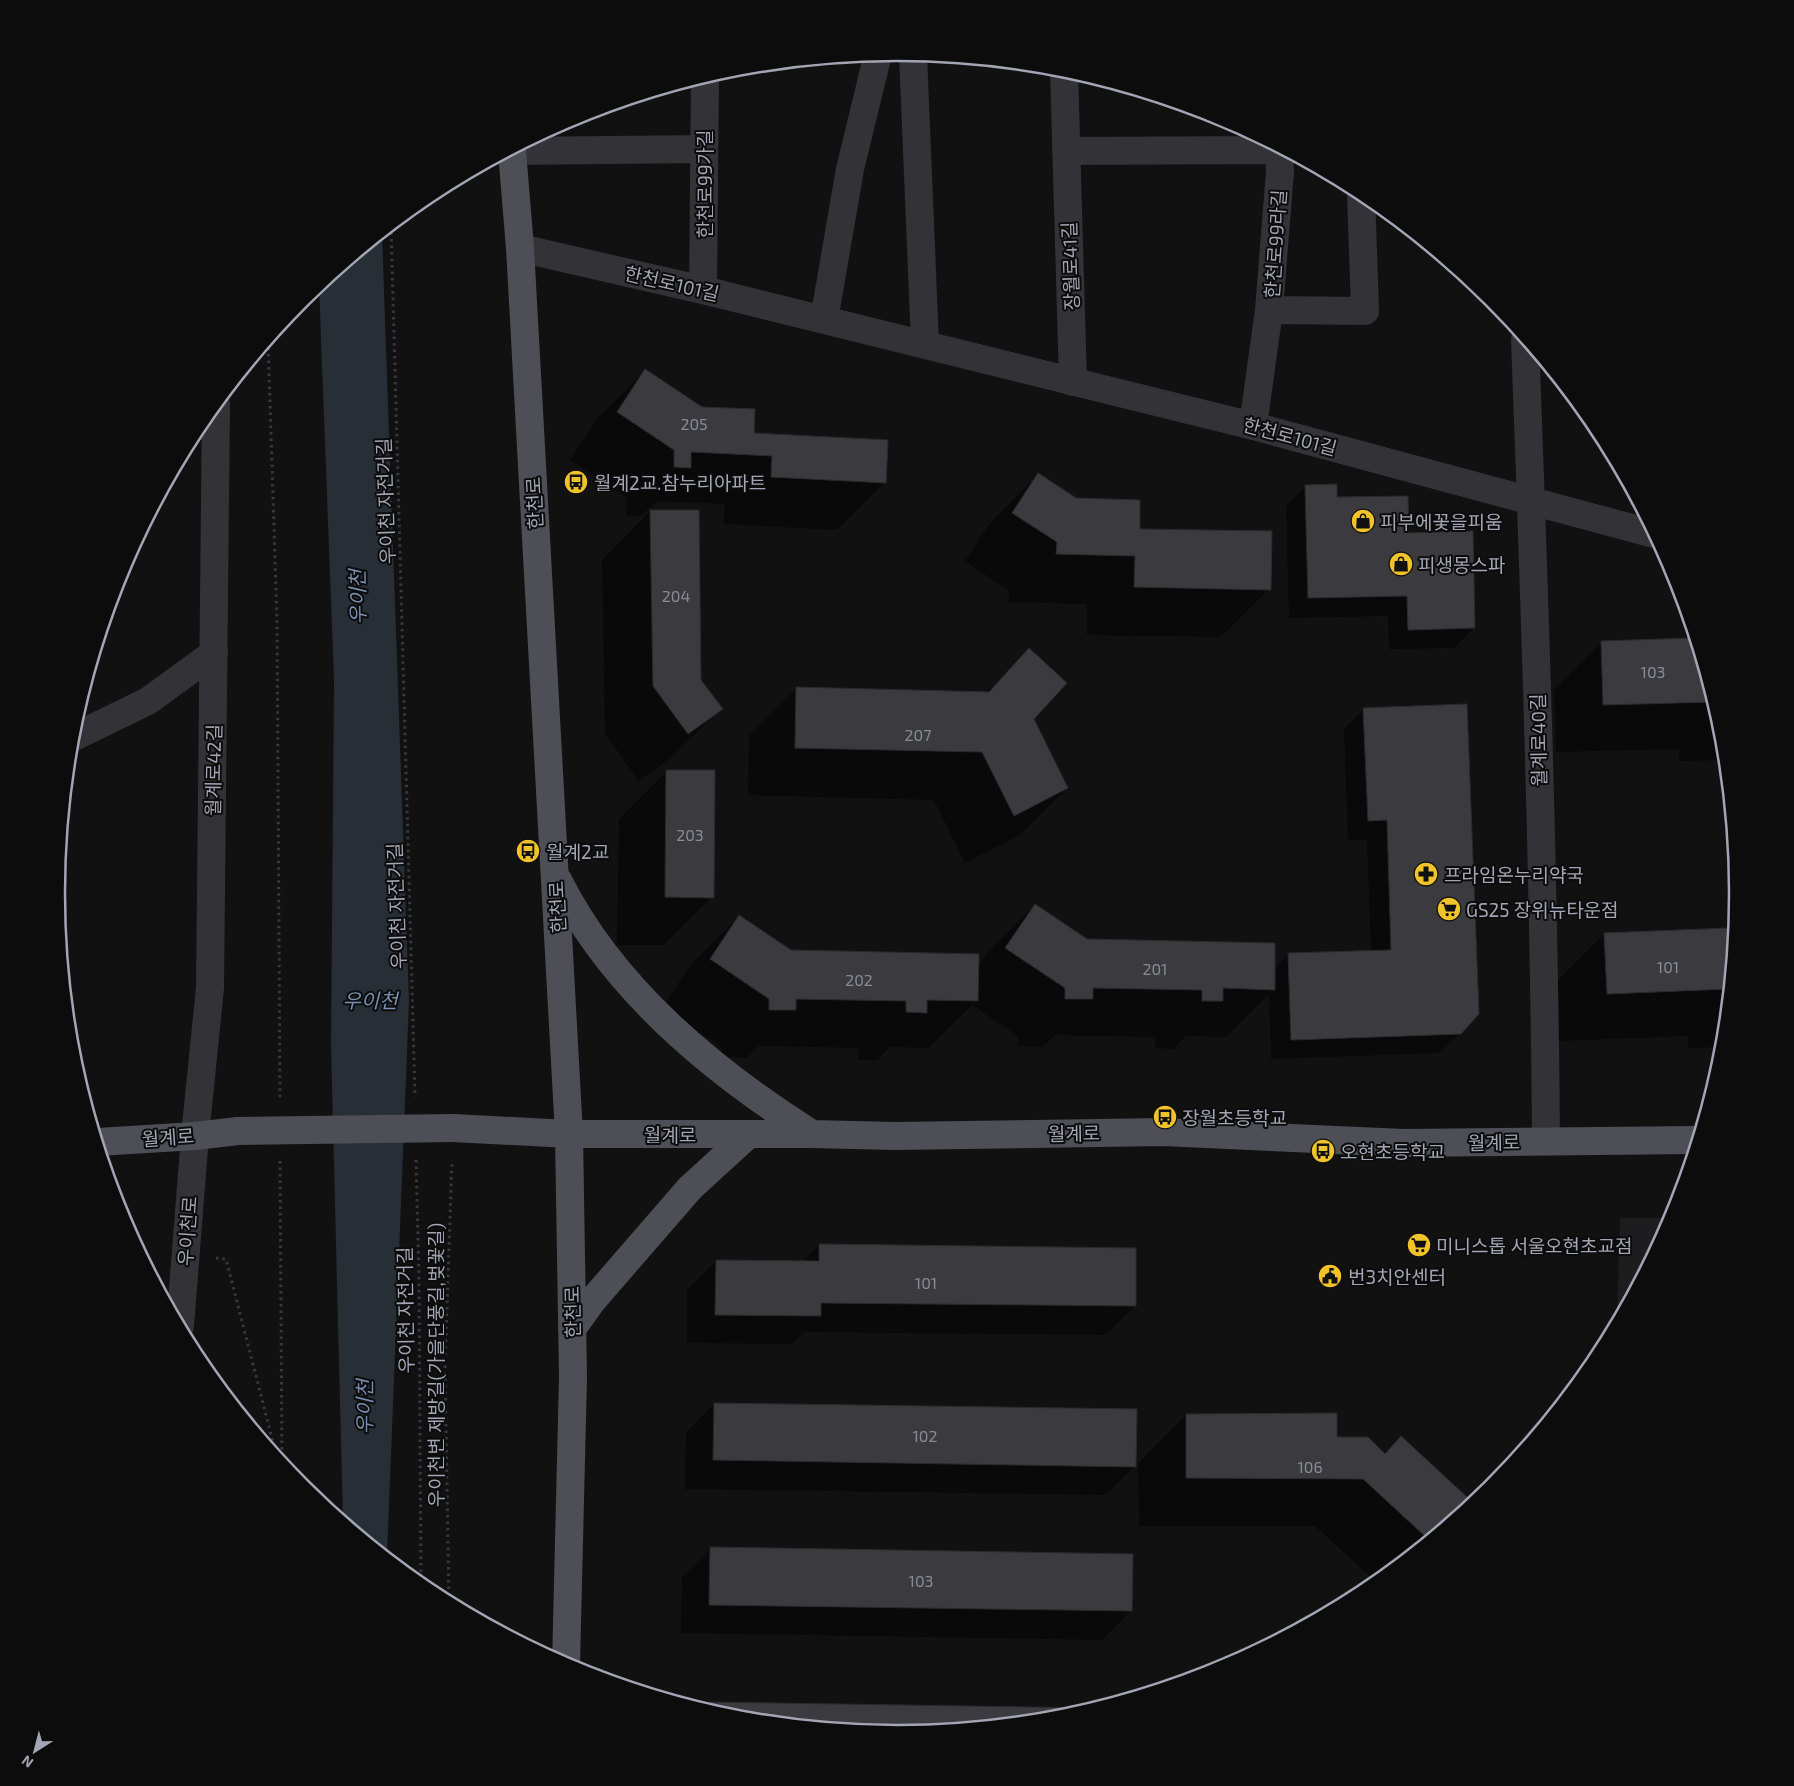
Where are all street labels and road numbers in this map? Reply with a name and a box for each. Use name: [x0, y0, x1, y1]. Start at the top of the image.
street label: 한천로99가길: [693, 129, 716, 239]
street label: 한천로99라길: [1260, 189, 1290, 299]
street label: 장월로41길: [1057, 221, 1083, 311]
street label: 한천로101길: [622, 261, 722, 305]
street label: 한천로101길: [1240, 412, 1340, 460]
street label: 우이천 자전거길: [371, 437, 399, 565]
street label: 한천로: [521, 476, 547, 530]
street label: 월계로40길: [1526, 693, 1550, 787]
street label: 월계로42길: [201, 724, 225, 816]
street label: 우이천 자전거길: [382, 842, 410, 970]
street label: 한천로: [544, 880, 570, 934]
street label: 월계로: [1048, 1121, 1100, 1145]
street label: 월계로: [644, 1123, 696, 1146]
street label: 월계로: [141, 1124, 195, 1150]
street label: 월계로: [1468, 1130, 1520, 1154]
street label: 우이천로: [173, 1195, 201, 1267]
street label: 우이천변 제방길(가을단풍길,벚꽃길): [424, 1223, 447, 1507]
street label: 우이천 자전거길: [392, 1247, 418, 1373]
street label: 한천로: [560, 1286, 584, 1338]

